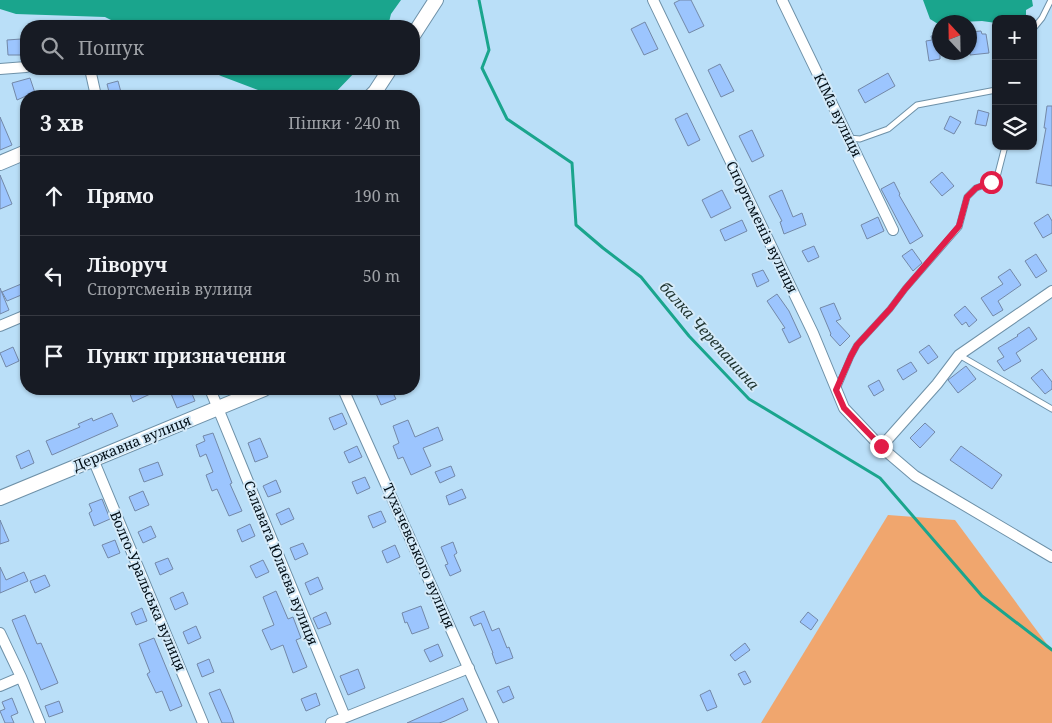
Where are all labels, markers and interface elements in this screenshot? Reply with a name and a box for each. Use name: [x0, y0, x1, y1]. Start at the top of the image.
north arrow: [932, 15, 977, 60]
map controls: [992, 15, 1037, 150]
button: +: [992, 15, 1037, 60]
search box: [20, 20, 420, 75]
icon: search: [38, 34, 66, 62]
text: Пошук: [78, 35, 144, 61]
button: −: [992, 60, 1037, 105]
street label: КІМа вулиця: [810, 70, 867, 160]
button: layers: [992, 105, 1037, 150]
text: 3 хв: [40, 109, 84, 137]
text: Пішки · 240 m: [288, 112, 400, 134]
street label: Спортсменів вулиця: [722, 158, 803, 296]
route start: [980, 171, 1003, 194]
icon: ahead: [40, 182, 68, 210]
text: Прямо: [87, 183, 154, 209]
text: 190 m: [354, 185, 400, 207]
text: Ліворуч: [87, 252, 167, 278]
icon: left: [40, 262, 68, 290]
text: 50 m: [363, 265, 400, 287]
water label: балка Черепашина: [656, 277, 764, 394]
text: Спортсменів вулиця: [87, 278, 252, 300]
icon: arrive: [40, 342, 68, 370]
text: Пункт призначення: [87, 343, 286, 369]
street label: Державна вулиця: [70, 410, 194, 475]
route end: [870, 435, 893, 458]
street label: Салавата Юлаєва вулиця: [240, 478, 323, 648]
street label: Тухачевського вулиця: [379, 480, 460, 631]
street label: Волго-Уральська вулиця: [106, 508, 191, 674]

